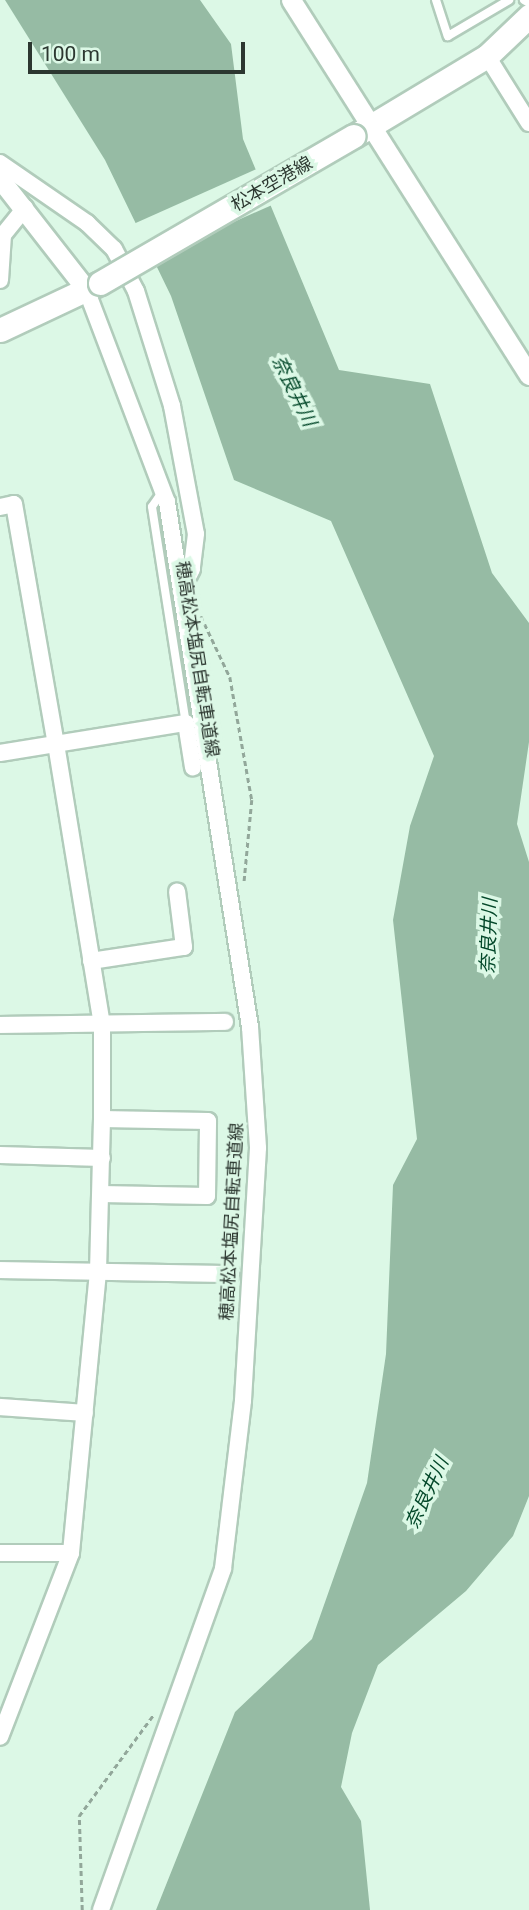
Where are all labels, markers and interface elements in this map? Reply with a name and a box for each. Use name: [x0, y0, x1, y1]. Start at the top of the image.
scale bar: [32, 28, 248, 72]
text: 100 m: [41, 42, 100, 66]
street label: 松本空港線: [228, 152, 316, 216]
water label: 奈良井川: [267, 352, 321, 430]
street label: 穂高松本塩尻自転車道線: [171, 560, 223, 758]
water label: 奈良井川: [476, 898, 502, 974]
street label: 穂高松本塩尻自転車道線: [216, 1123, 248, 1321]
water label: 奈良井川: [401, 1454, 453, 1532]

